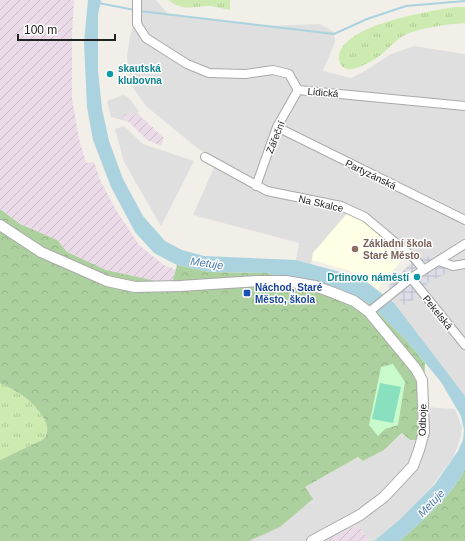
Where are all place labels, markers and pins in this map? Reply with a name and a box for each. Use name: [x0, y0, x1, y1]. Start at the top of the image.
place label: skautská klubovna: [118, 63, 162, 86]
marker: skautská klubovna: [105, 69, 115, 79]
place label: Základní škola Staré Město: [363, 238, 432, 261]
marker: Základní škola Staré Město: [350, 244, 360, 254]
place label: Drtinovo náměstí: [327, 272, 410, 283]
marker: Drtinovo náměstí: [412, 272, 422, 282]
place label: Náchod, Staré Město, škola: [255, 282, 323, 305]
marker: Náchod, Staré Město, škola: [242, 288, 252, 298]

